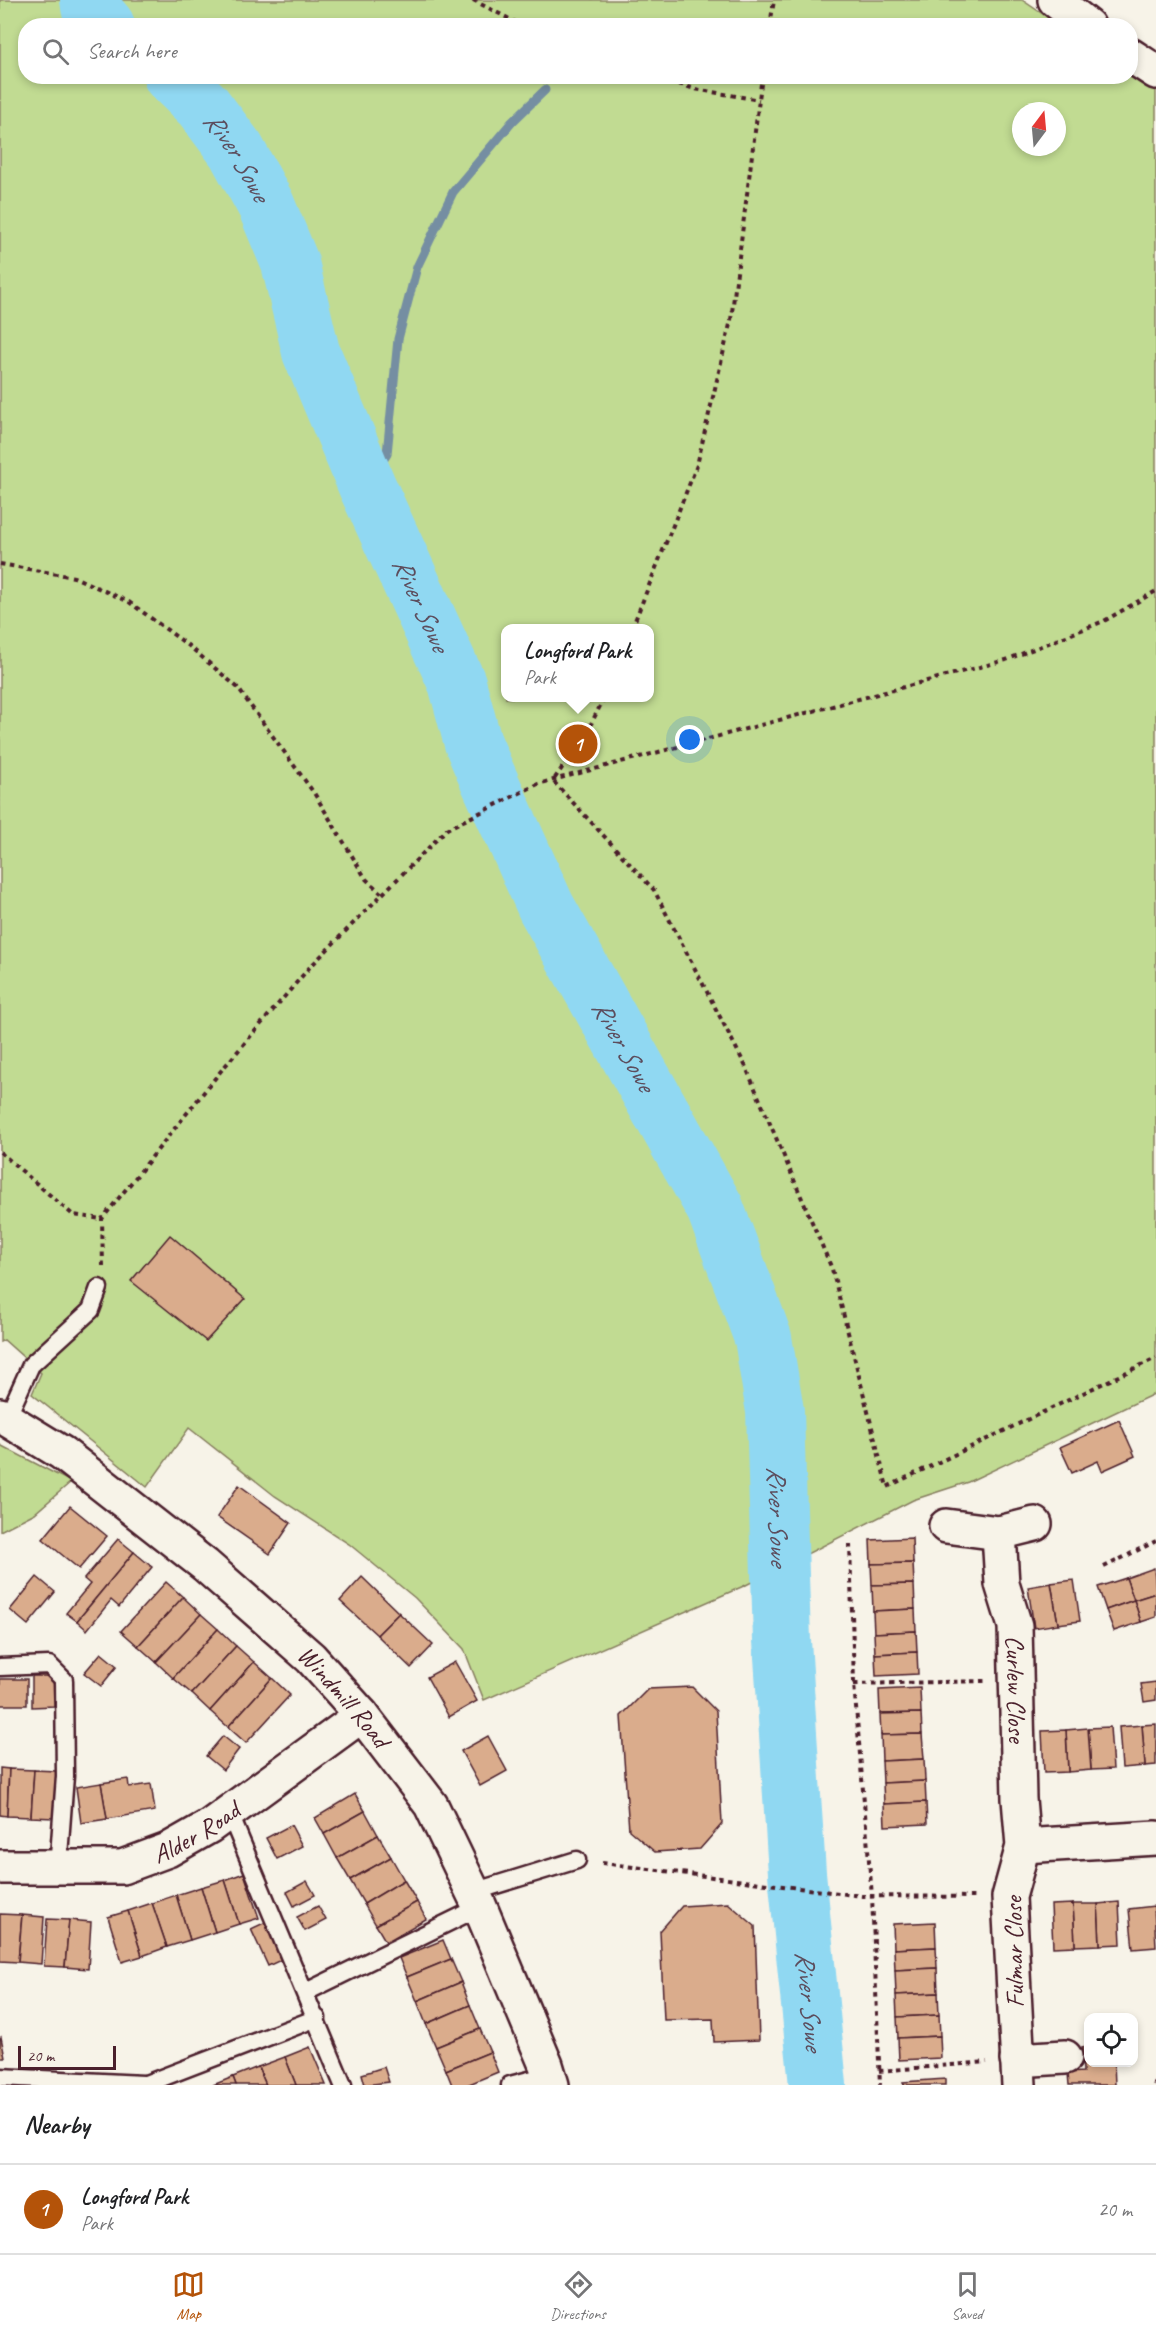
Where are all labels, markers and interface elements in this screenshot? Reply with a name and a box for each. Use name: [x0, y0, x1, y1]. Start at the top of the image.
search box: [18, 18, 1138, 84]
icon: search: [39, 35, 72, 68]
text: Search here: [87, 37, 177, 65]
north arrow: [1012, 102, 1066, 156]
water label: River Sowe: [196, 105, 280, 211]
water label: River Sowe: [385, 552, 459, 660]
popup: [501, 624, 654, 702]
text: Longford Park: [524, 637, 631, 665]
text: Park: [524, 665, 556, 690]
pin: 1: [558, 722, 598, 766]
your location: [675, 725, 704, 754]
water label: River Sowe: [585, 994, 665, 1101]
water label: River Sowe: [760, 1466, 797, 1570]
street label: Curlew Close: [999, 1635, 1034, 1745]
street label: Windmill Road: [291, 1638, 400, 1757]
street label: Alder Road: [148, 1791, 249, 1871]
street label: Fulmar Close: [996, 1894, 1031, 2008]
water label: River Sowe: [788, 1950, 832, 2056]
map controls: [1084, 2013, 1138, 2067]
button: locate: [1084, 2013, 1138, 2067]
scale bar: [18, 2043, 116, 2070]
text: 20 m: [27, 2046, 54, 2066]
text: Nearby: [24, 2108, 89, 2141]
text: Longford Park: [81, 2183, 188, 2211]
text: 1: [39, 2197, 48, 2222]
text: 20 m: [1098, 2197, 1132, 2222]
text: Park: [81, 2211, 113, 2236]
tab: Map: [172, 2268, 205, 2324]
tab: Directions: [550, 2268, 606, 2324]
tab: Saved: [951, 2268, 984, 2324]

